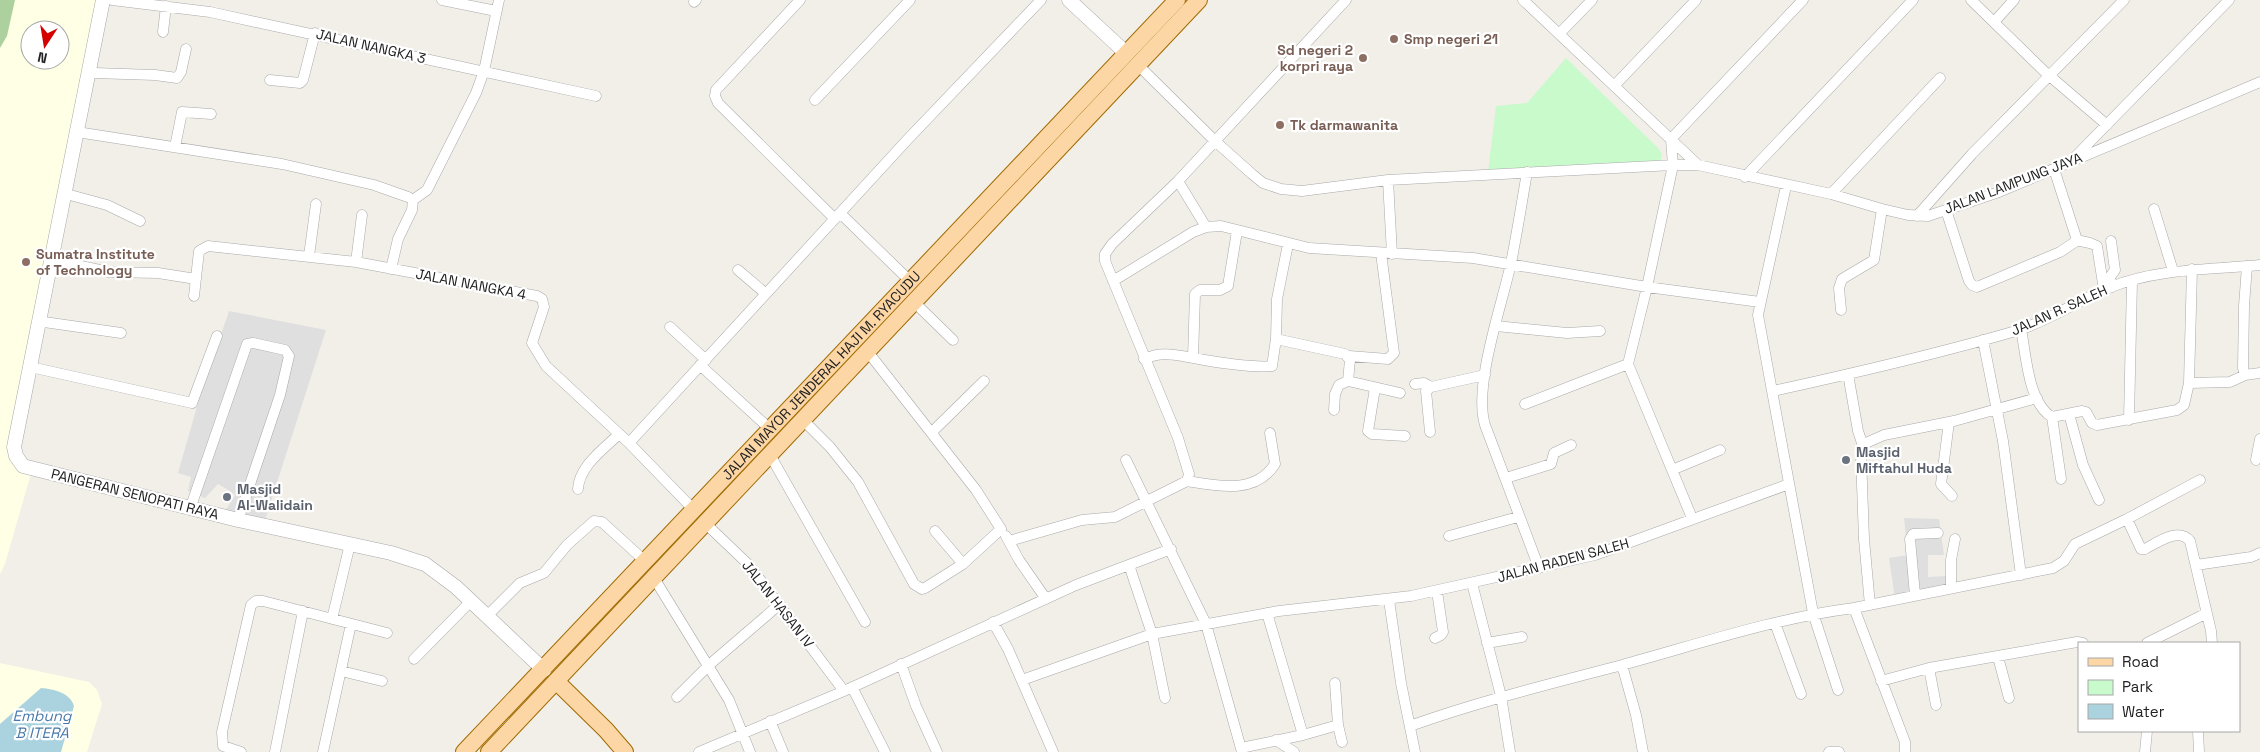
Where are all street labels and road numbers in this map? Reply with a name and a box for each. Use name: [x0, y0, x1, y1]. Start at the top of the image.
street label: JALAN NANGKA 3: [314, 25, 428, 67]
street label: JALAN LAMPUNG JAYA: [1941, 148, 2085, 218]
street label: JALAN NANGKA 4: [414, 264, 528, 304]
street label: JALAN MAYOR JENDERAL HAJI M. RYACUDU: [718, 267, 924, 484]
street label: JALAN R. SALEH: [2008, 281, 2110, 339]
street label: PANGERAN SENOPATI RAYA: [49, 464, 221, 524]
street label: JALAN RADEN SALEH: [1495, 534, 1631, 586]
street label: JALAN HASAN IV: [738, 557, 818, 652]

